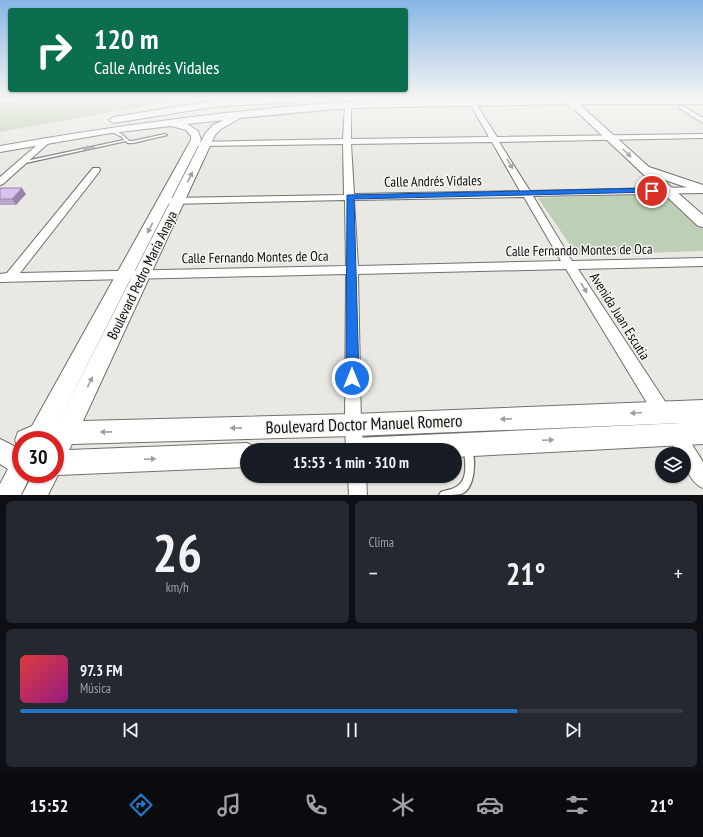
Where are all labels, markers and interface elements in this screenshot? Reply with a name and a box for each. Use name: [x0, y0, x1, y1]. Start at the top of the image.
text: 120 m: [94, 20, 158, 57]
icon: right: [28, 24, 80, 76]
text: Calle Andrés Vidales: [94, 56, 219, 79]
one-way arrow: [82, 146, 95, 152]
one-way arrow: [622, 148, 632, 157]
one-way arrow: [506, 159, 514, 169]
one-way arrow: [187, 171, 193, 182]
street label: Calle Andrés Vidales: [384, 171, 482, 191]
pin: [635, 174, 669, 208]
icon: arrive: [641, 180, 663, 202]
street label: Boulevard Pedro María Anaya: [103, 208, 181, 342]
one-way arrow: [146, 223, 153, 234]
street label: Calle Fernando Montes de Oca: [505, 240, 653, 260]
street label: Calle Fernando Montes de Oca: [181, 247, 329, 267]
street label: Avenida Juan Escutia: [586, 269, 654, 363]
one-way arrow: [580, 283, 588, 293]
position arrow: [331, 357, 373, 399]
one-way arrow: [87, 376, 93, 387]
street label: Boulevard Doctor Manuel Romero: [265, 410, 463, 438]
one-way arrow: [630, 410, 642, 417]
one-way arrow: [499, 416, 512, 422]
one-way arrow: [229, 425, 242, 431]
one-way arrow: [100, 428, 112, 435]
speed limit sign: 30: [12, 431, 64, 483]
one-way arrow: [542, 437, 555, 443]
map controls: [655, 447, 691, 483]
button: layers: [655, 447, 691, 483]
text: 15:53 · 1 min · 310 m: [293, 453, 409, 472]
one-way arrow: [144, 456, 157, 462]
text: 26: [152, 519, 202, 586]
text: Clima: [369, 534, 394, 551]
text: 21°: [506, 554, 546, 593]
text: −: [369, 559, 378, 587]
text: +: [674, 559, 683, 587]
text: km/h: [166, 579, 189, 596]
text: 97.3 FM: [80, 661, 123, 680]
text: Música: [80, 680, 111, 697]
icon: previous: [120, 719, 142, 741]
icon: pause: [341, 719, 363, 741]
icon: next: [562, 719, 584, 741]
icon: directions: [127, 791, 155, 819]
icon: music: [215, 791, 243, 819]
icon: phone: [302, 791, 330, 819]
icon: climate: [389, 791, 417, 819]
icon: car: [476, 791, 504, 819]
icon: filters: [563, 791, 591, 819]
text: 15:52: [30, 794, 68, 817]
text: 21°: [650, 794, 673, 817]

